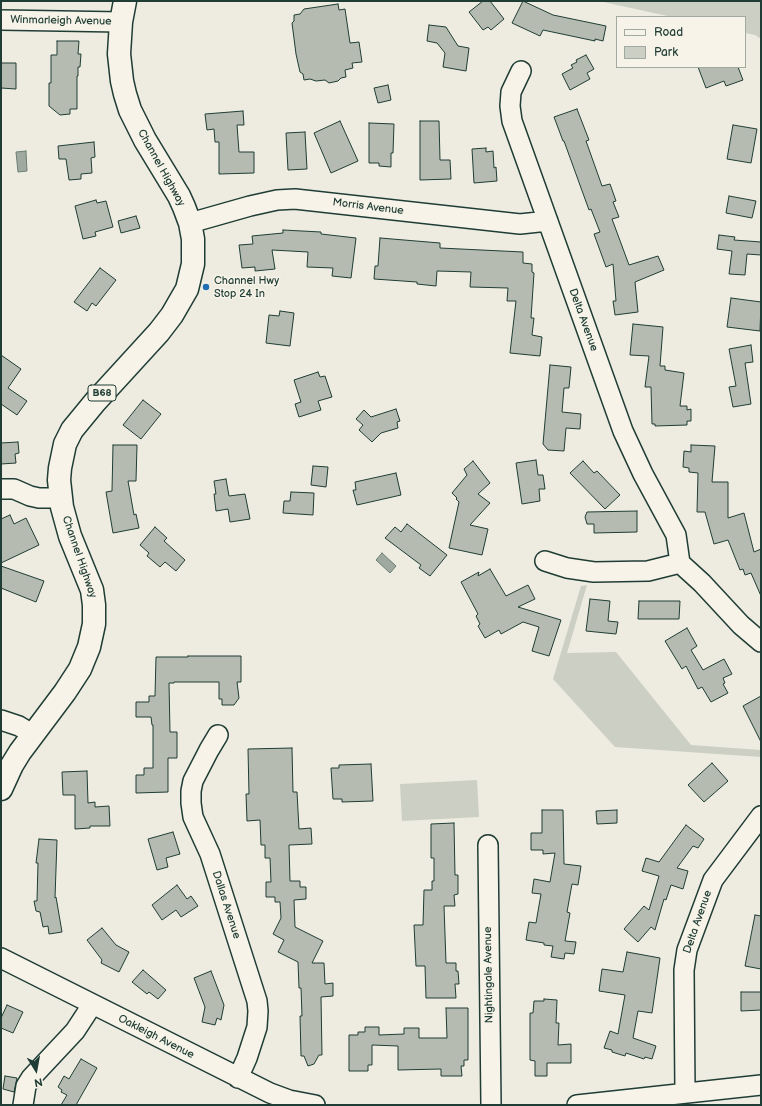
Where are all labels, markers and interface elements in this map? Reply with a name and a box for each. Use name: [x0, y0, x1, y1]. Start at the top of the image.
street label: Winmarleigh Avenue: [10, 14, 112, 28]
legend: [616, 16, 746, 68]
text: Road: [654, 25, 683, 40]
text: Park: [654, 45, 678, 60]
street label: Channel Highway: [134, 127, 188, 209]
street label: Morris Avenue: [332, 196, 404, 218]
place label: Channel Hwy Stop 24 In: [214, 274, 279, 300]
marker: Channel Hwy Stop 24 In: [201, 282, 211, 292]
street label: Delta Avenue: [566, 287, 600, 353]
road number: B68: [88, 385, 116, 401]
street label: Channel Highway: [59, 514, 99, 600]
street label: Dallas Avenue: [209, 869, 243, 941]
street label: Delta Avenue: [681, 889, 715, 955]
street label: Nightingale Avenue: [482, 926, 496, 1024]
street label: Oakleigh Avenue: [116, 1012, 196, 1062]
north arrow: [16, 1050, 56, 1090]
text: N: [33, 1075, 44, 1089]

